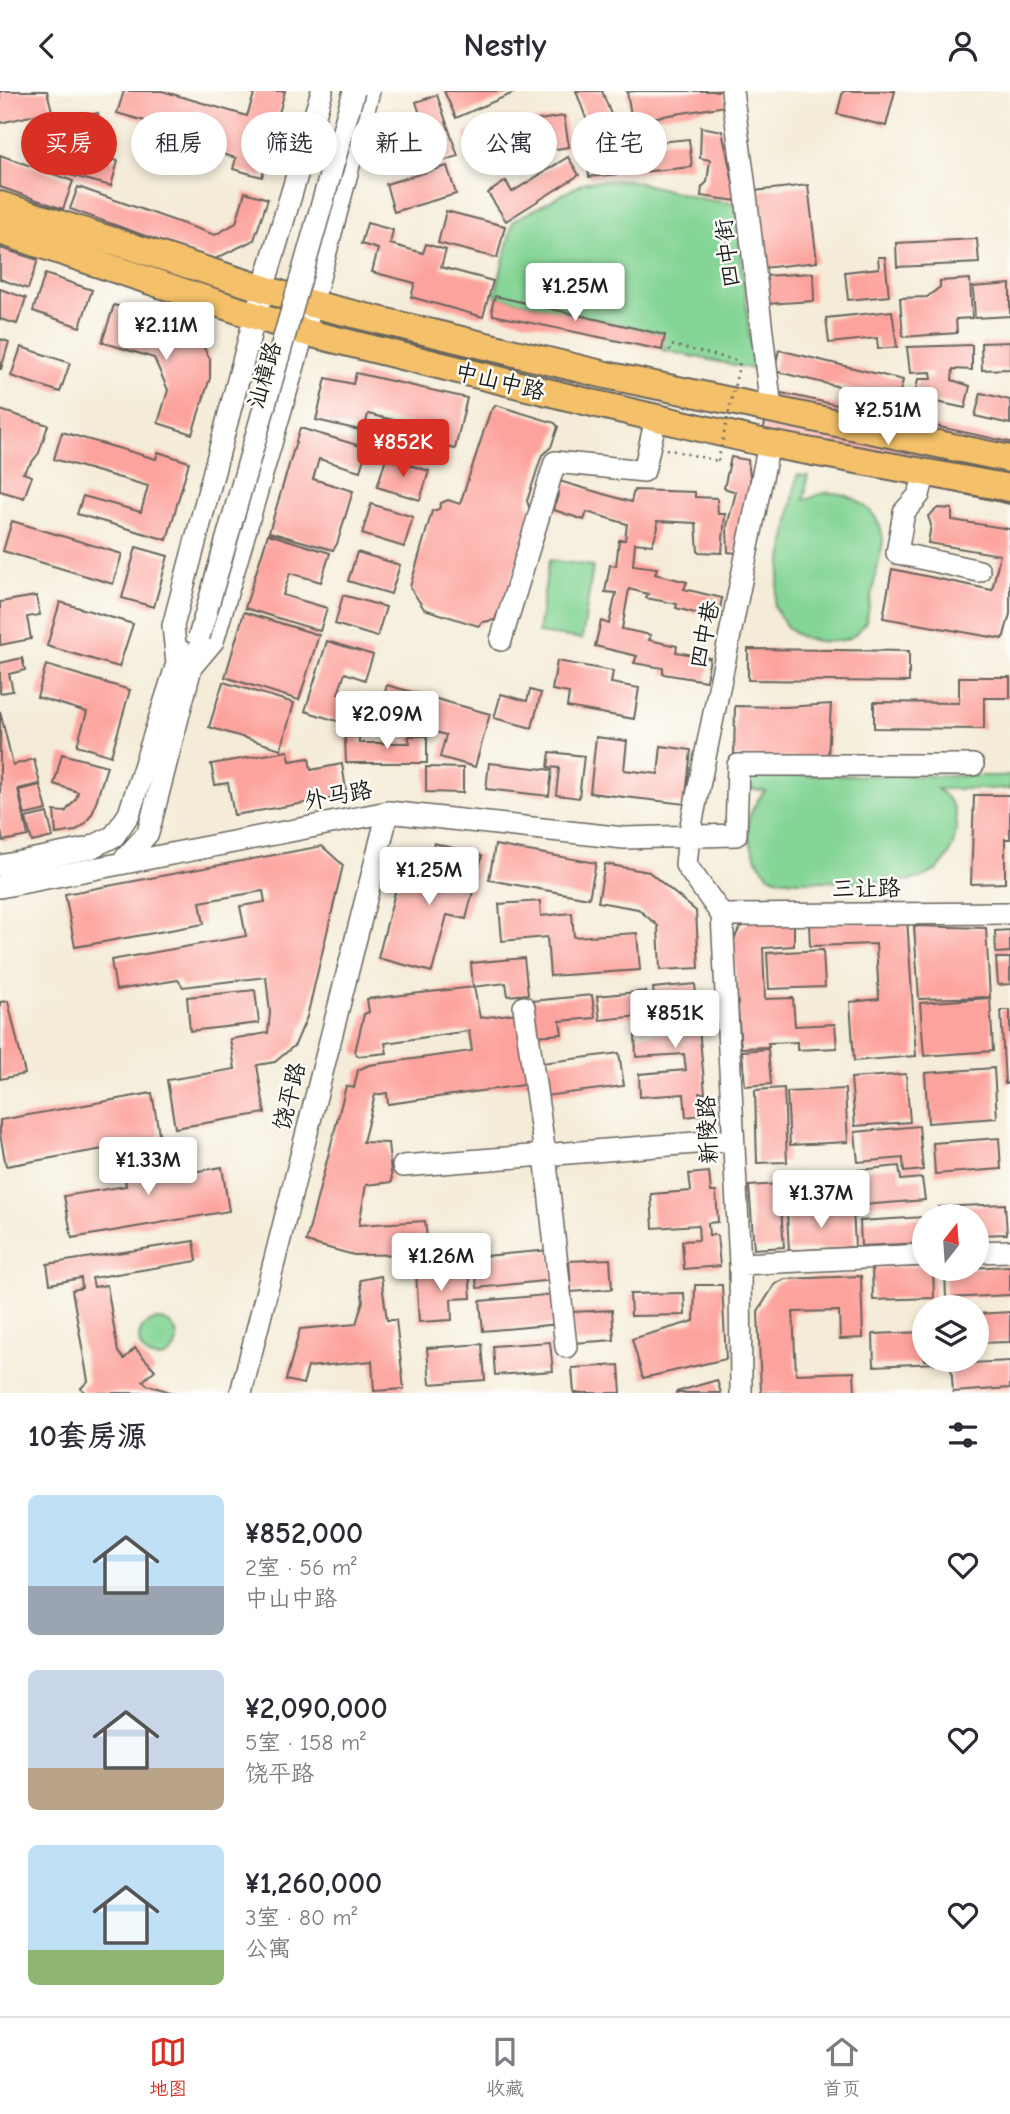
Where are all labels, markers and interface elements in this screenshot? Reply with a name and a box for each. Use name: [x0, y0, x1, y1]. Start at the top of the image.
icon: back: [28, 27, 66, 65]
text: Nestly: [464, 27, 546, 64]
icon: person: [944, 27, 982, 65]
chip: 买房: [21, 112, 117, 175]
chip: 租房: [131, 112, 227, 175]
chip: 筛选: [241, 112, 337, 175]
chip: 新上: [351, 112, 447, 175]
chip: 公寓: [461, 112, 557, 175]
chip: 住宅: [571, 112, 667, 175]
street label: 四中街: [710, 217, 745, 289]
pin: ¥1.25M: [518, 264, 632, 323]
text: ¥1.25M: [542, 272, 608, 299]
pin: ¥2.11M: [109, 303, 223, 362]
text: ¥2.11M: [134, 311, 198, 338]
street label: 汕樟路: [242, 338, 287, 412]
street label: 中山中路: [452, 357, 548, 406]
pin: ¥2.51M: [831, 387, 945, 447]
text: ¥2.51M: [855, 396, 921, 423]
pin: ¥852K: [354, 419, 452, 479]
text: ¥852K: [373, 428, 433, 455]
street label: 四中巷: [684, 597, 725, 671]
pin: ¥2.09M: [330, 691, 444, 751]
text: ¥2.09M: [352, 700, 422, 727]
street label: 外马路: [302, 776, 375, 815]
pin: ¥1.25M: [372, 847, 486, 907]
text: ¥1.25M: [396, 856, 462, 883]
street label: 三让路: [831, 874, 901, 903]
pin: ¥851K: [626, 991, 724, 1050]
text: ¥851K: [646, 999, 704, 1026]
street label: 饶平路: [268, 1059, 311, 1133]
street label: 新陵路: [692, 1095, 723, 1165]
pin: ¥1.33M: [91, 1137, 205, 1197]
text: ¥1.33M: [115, 1146, 181, 1173]
pin: ¥1.37M: [764, 1171, 878, 1230]
text: ¥1.37M: [789, 1179, 853, 1206]
north arrow: [912, 1204, 989, 1281]
map controls: [912, 1204, 989, 1372]
pin: ¥1.26M: [384, 1233, 498, 1293]
text: ¥1.26M: [408, 1242, 474, 1269]
button: layers: [912, 1295, 989, 1372]
icon: filters: [944, 1416, 982, 1454]
text: 10套房源: [28, 1419, 147, 1454]
text: ¥852,000: [245, 1516, 363, 1551]
icon: home: [84, 1523, 168, 1607]
icon: heart: [944, 1546, 982, 1584]
text: 2室 · 56 m²: [245, 1554, 357, 1581]
text: 中山中路: [245, 1585, 337, 1612]
text: ¥2,090,000: [245, 1691, 388, 1726]
icon: home: [84, 1698, 168, 1782]
icon: heart: [944, 1721, 982, 1759]
text: 5室 · 158 m²: [245, 1729, 366, 1756]
text: 饶平路: [245, 1760, 314, 1787]
text: ¥1,260,000: [245, 1866, 382, 1901]
icon: home: [84, 1873, 168, 1957]
icon: heart: [944, 1896, 982, 1934]
text: 3室 · 80 m²: [245, 1904, 357, 1931]
text: 公寓: [245, 1935, 291, 1962]
tab: 地图: [149, 2033, 187, 2100]
tab: 收藏: [486, 2033, 524, 2100]
tab: 首页: [823, 2033, 861, 2100]

